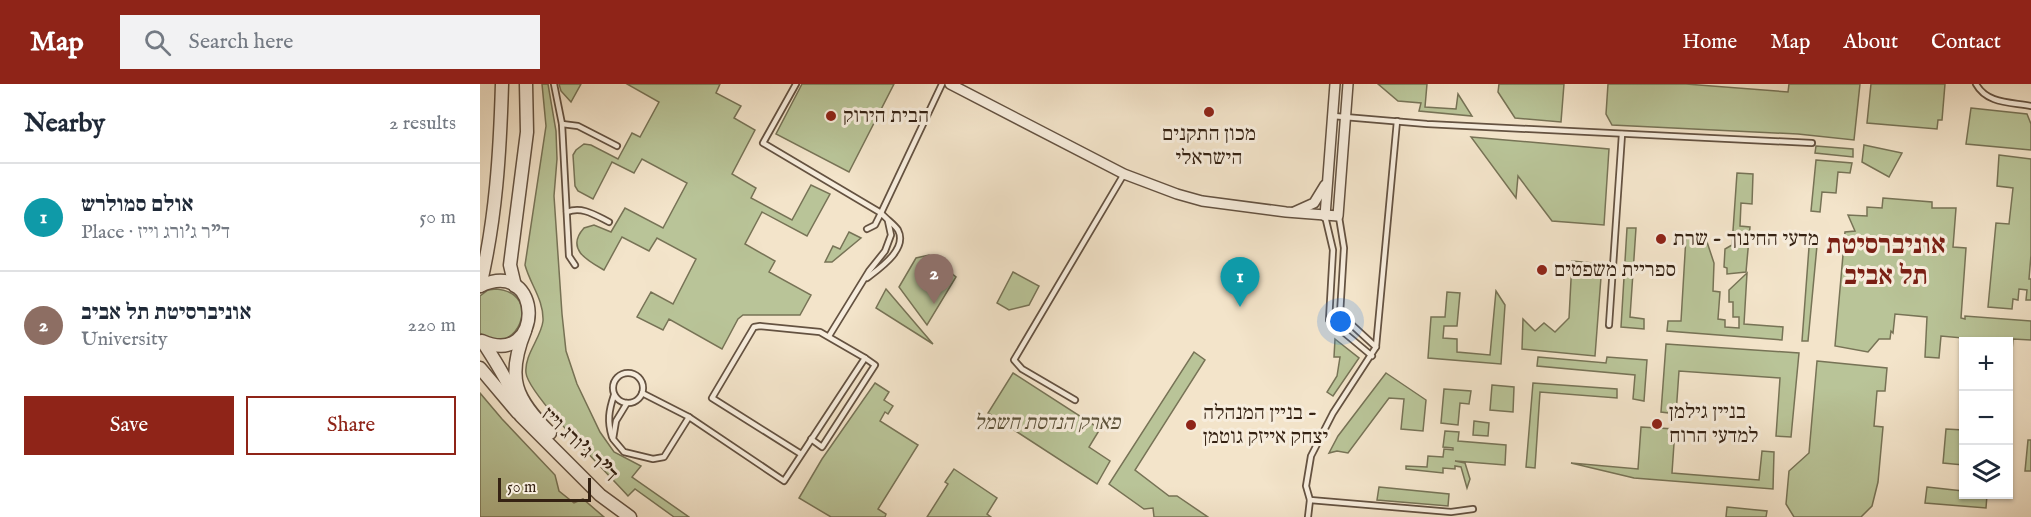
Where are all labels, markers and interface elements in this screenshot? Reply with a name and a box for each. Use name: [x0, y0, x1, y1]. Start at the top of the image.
search box: [120, 15, 540, 69]
text: Map: [30, 25, 84, 60]
icon: search: [141, 26, 174, 59]
text: Search here: [189, 28, 293, 56]
text: Home: [1682, 29, 1737, 56]
text: Map: [1770, 29, 1810, 56]
text: About: [1843, 29, 1898, 56]
text: Contact: [1931, 29, 2001, 56]
place label: הבית הירוק: [843, 103, 929, 130]
marker: מכון התקנים הישראלי: [1202, 105, 1216, 119]
text: Nearby: [24, 107, 105, 140]
marker: הבית הירוק: [824, 109, 838, 123]
text: 2 results: [389, 111, 456, 136]
place label: מכון התקנים הישראלי: [1162, 121, 1256, 172]
text: אולם סמולרש: [81, 191, 194, 219]
text: 1: [40, 205, 47, 230]
text: 50 m: [419, 205, 456, 230]
text: Place · ד"ר ג'ורג וייז: [81, 220, 230, 245]
place label: מדעי החינוך - שרת: [1673, 226, 1819, 253]
district label: אוניברסיטת תל אביב: [1826, 229, 1946, 294]
marker: מדעי החינוך - שרת: [1654, 232, 1668, 246]
pin: 2: [914, 254, 954, 304]
place label: ספריית משפטים: [1554, 257, 1676, 284]
pin: 1: [1220, 258, 1260, 307]
marker: ספריית משפטים: [1535, 263, 1549, 277]
text: אוניברסיטת תל אביב: [81, 299, 251, 327]
your location: [1326, 307, 1355, 336]
text: 2: [39, 313, 48, 338]
text: 220 m: [408, 313, 456, 338]
text: University: [81, 327, 168, 352]
map controls: [1959, 337, 2013, 499]
button: +: [1959, 337, 2013, 391]
button: −: [1959, 391, 2013, 445]
button: Save: [24, 396, 234, 455]
button: Share: [246, 396, 456, 455]
place label: בניין גילמן למדעי הרוח: [1669, 399, 1758, 450]
place label: בניין המנהלה - יצחק אייזק גוטמן: [1203, 400, 1329, 451]
street label: ד"ר ג'ורג וייז: [535, 402, 623, 488]
park label: פארק הנדסת חשמל: [974, 410, 1122, 437]
marker: בניין גילמן למדעי הרוח: [1650, 417, 1664, 431]
marker: בניין המנהלה - יצחק אייזק גוטמן: [1184, 418, 1198, 432]
button: layers: [1959, 445, 2013, 499]
scale bar: [498, 475, 591, 502]
text: 50 m: [507, 478, 536, 498]

